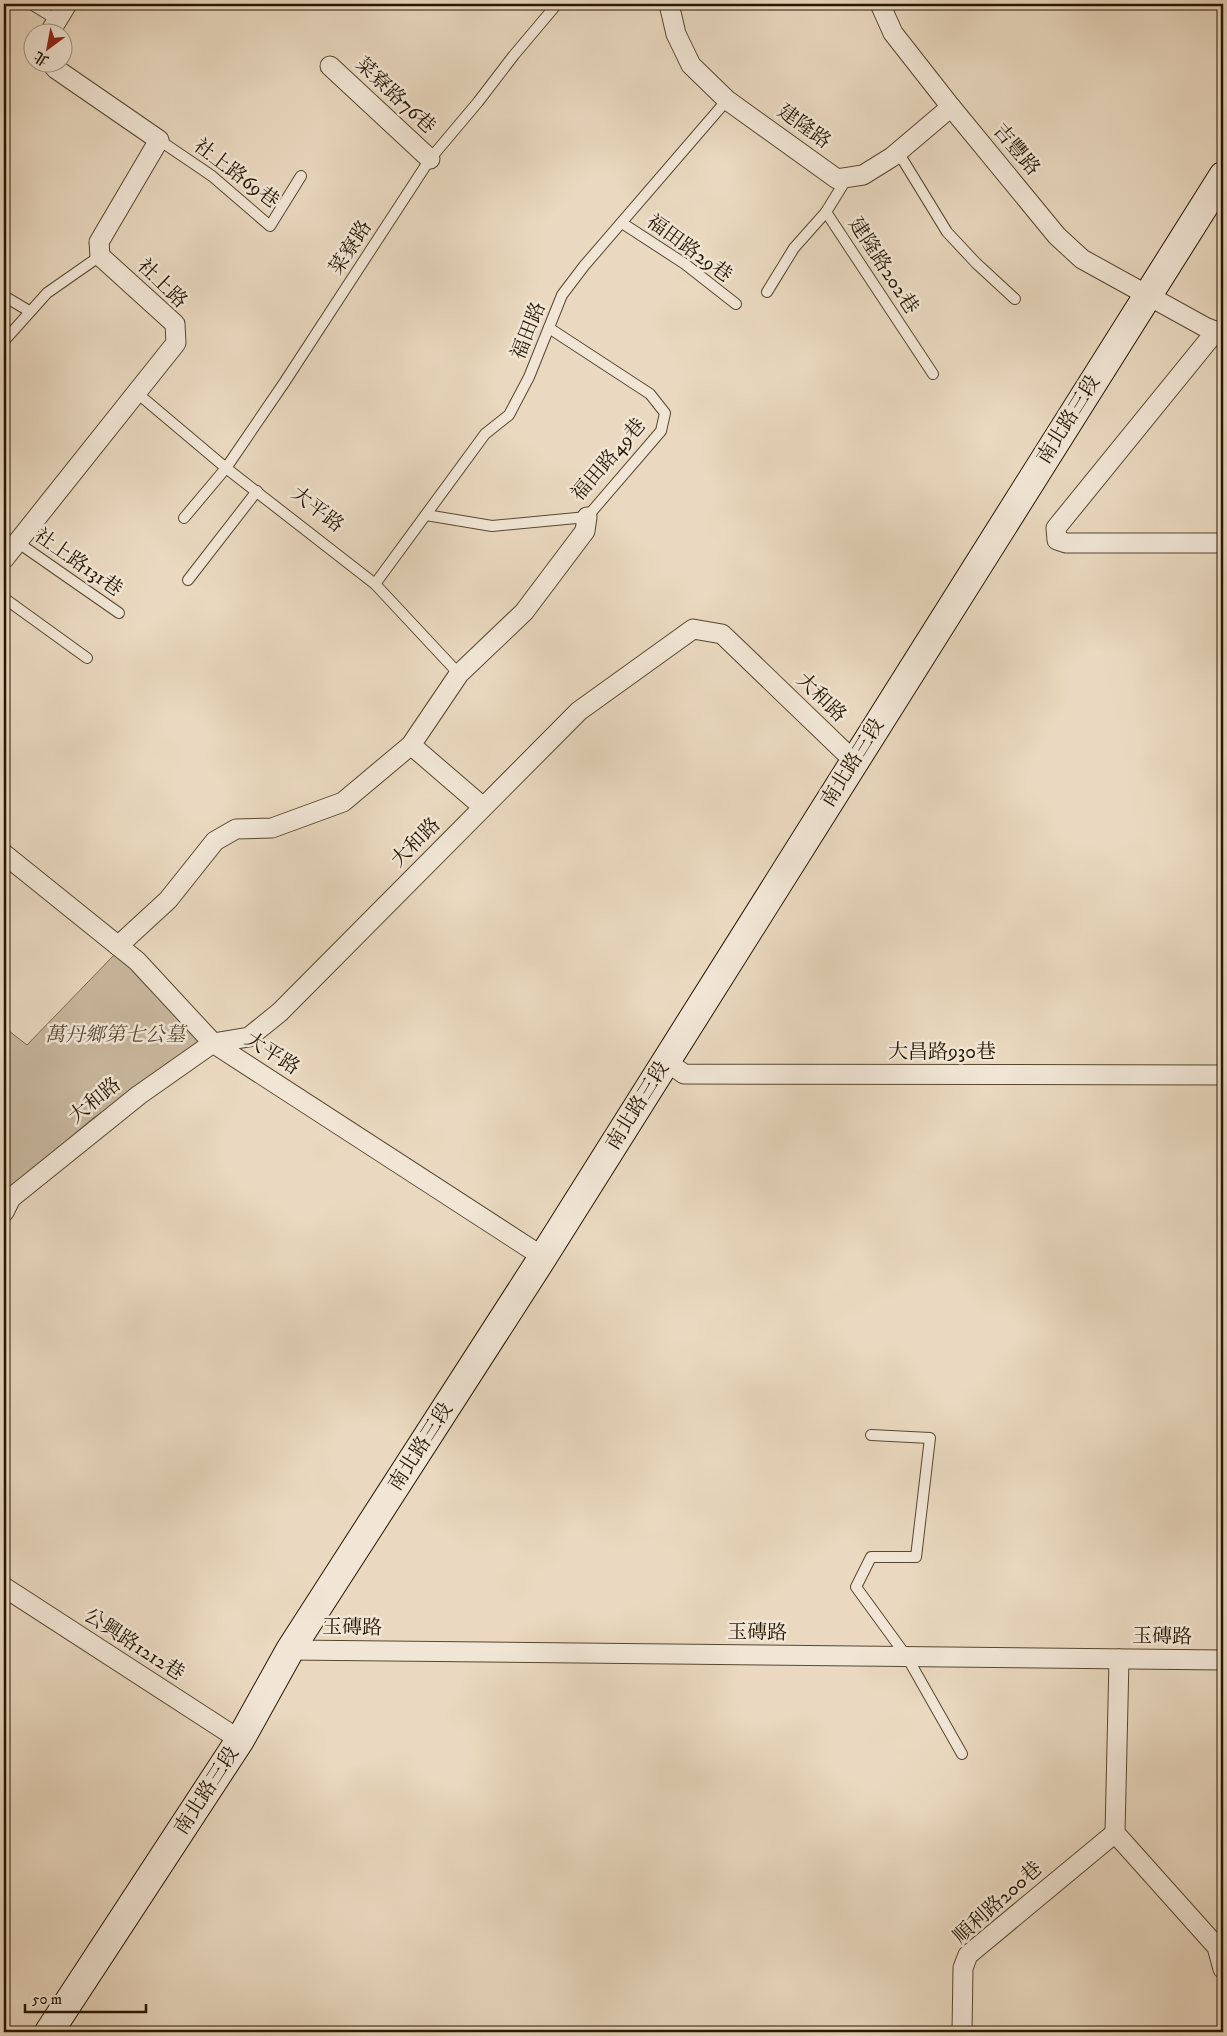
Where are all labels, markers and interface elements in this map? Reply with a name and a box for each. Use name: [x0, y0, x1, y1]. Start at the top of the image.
north arrow: [22, 22, 72, 72]
text: 北: [31, 47, 52, 70]
street label: 菜寮路76巷: [350, 52, 440, 140]
street label: 建隆路: [772, 99, 836, 155]
street label: 吉豐路: [987, 119, 1045, 181]
street label: 社上路69巷: [188, 134, 284, 214]
street label: 福田路29巷: [641, 210, 737, 288]
street label: 建隆路202巷: [842, 213, 924, 319]
street label: 菜寮路: [324, 216, 378, 280]
street label: 社上路: [132, 254, 192, 314]
street label: 福田路: [506, 299, 552, 363]
street label: 南北路三段: [1032, 371, 1106, 469]
street label: 福田路49巷: [566, 413, 652, 507]
street label: 大平路: [286, 482, 348, 538]
street label: 社上路131巷: [29, 523, 127, 603]
street label: 大和路: [791, 668, 851, 728]
street label: 南北路三段: [816, 714, 890, 812]
street label: 大和路: [386, 813, 446, 873]
park label: 萬丹鄉第七公墓: [45, 1023, 188, 1048]
street label: 大平路: [240, 1027, 304, 1081]
street label: 大昌路930巷: [888, 1040, 996, 1065]
street label: 南北路三段: [601, 1057, 675, 1155]
street label: 大和路: [64, 1072, 126, 1130]
street label: 南北路三段: [383, 1398, 459, 1496]
street label: 公興路1212巷: [79, 1603, 189, 1687]
street label: 玉磚路: [322, 1615, 382, 1641]
street label: 玉磚路: [727, 1620, 787, 1646]
street label: 玉磚路: [1132, 1624, 1192, 1650]
street label: 南北路三段: [169, 1742, 245, 1840]
street label: 順利路200巷: [948, 1856, 1048, 1950]
scale bar: [25, 1981, 146, 2013]
text: 50 m: [32, 1990, 62, 2009]

